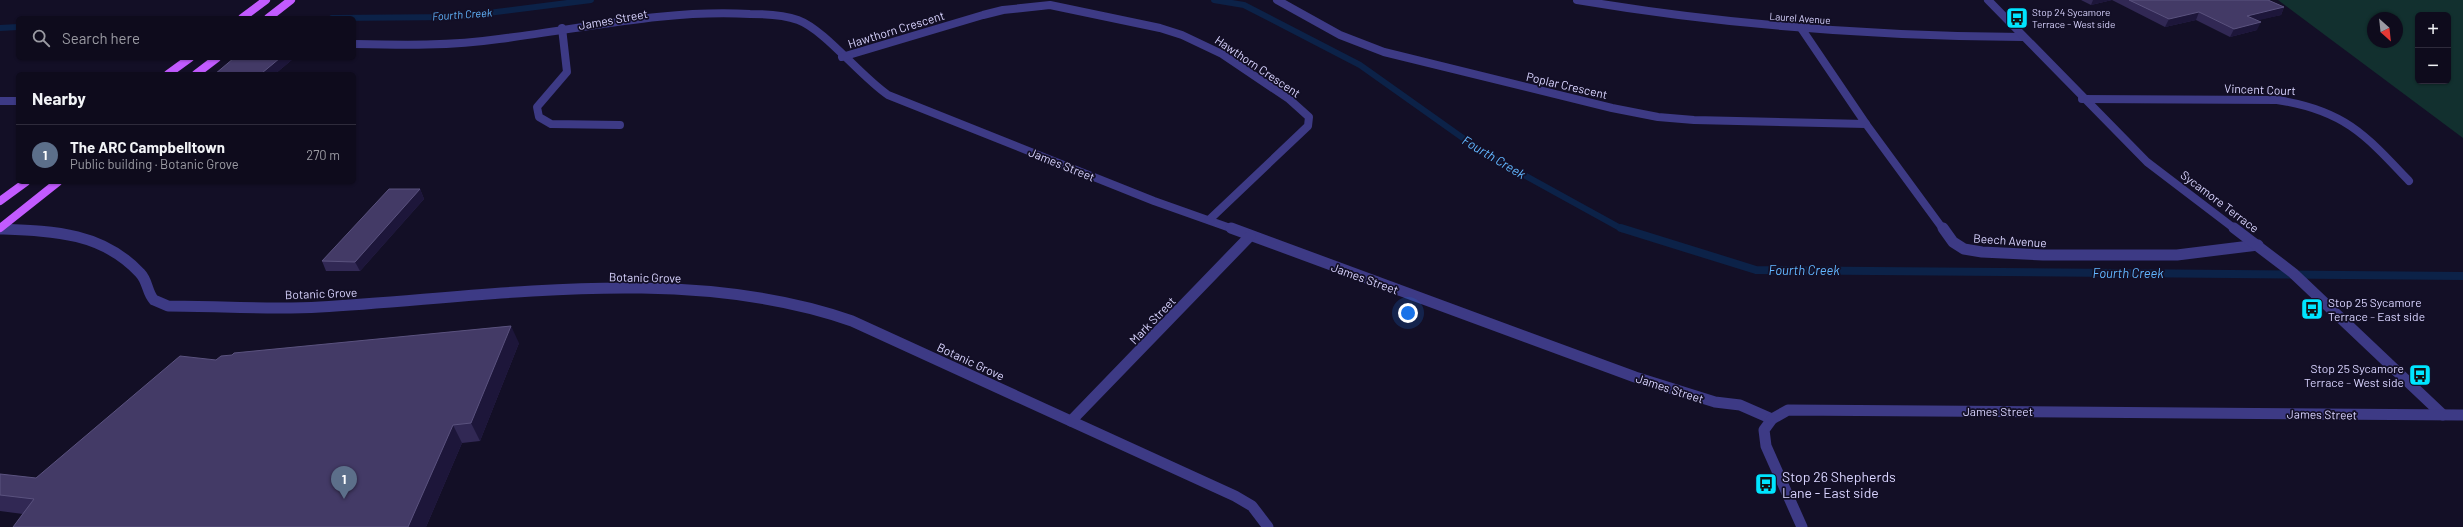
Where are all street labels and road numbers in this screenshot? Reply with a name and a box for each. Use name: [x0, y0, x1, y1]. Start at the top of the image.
street label: James Street: [577, 6, 649, 32]
street label: Hawthorn Crescent: [846, 8, 946, 50]
street label: Laurel Avenue: [1769, 10, 1831, 26]
street label: Hawthorn Crescent: [1213, 32, 1303, 100]
street label: Poplar Crescent: [1525, 69, 1609, 101]
street label: Vincent Court: [2224, 81, 2296, 97]
street label: James Street: [1027, 144, 1097, 184]
street label: Sycamore Terrace: [2178, 167, 2262, 235]
street label: Beech Avenue: [1973, 230, 2047, 250]
street label: James Street: [1330, 259, 1400, 297]
street label: Botanic Grove: [609, 269, 681, 285]
street label: Botanic Grove: [285, 285, 357, 301]
street label: Mark Street: [1126, 293, 1178, 347]
street label: Botanic Grove: [935, 339, 1007, 383]
street label: James Street: [1634, 371, 1706, 405]
street label: James Street: [1963, 404, 2033, 418]
street label: James Street: [2287, 406, 2357, 422]

